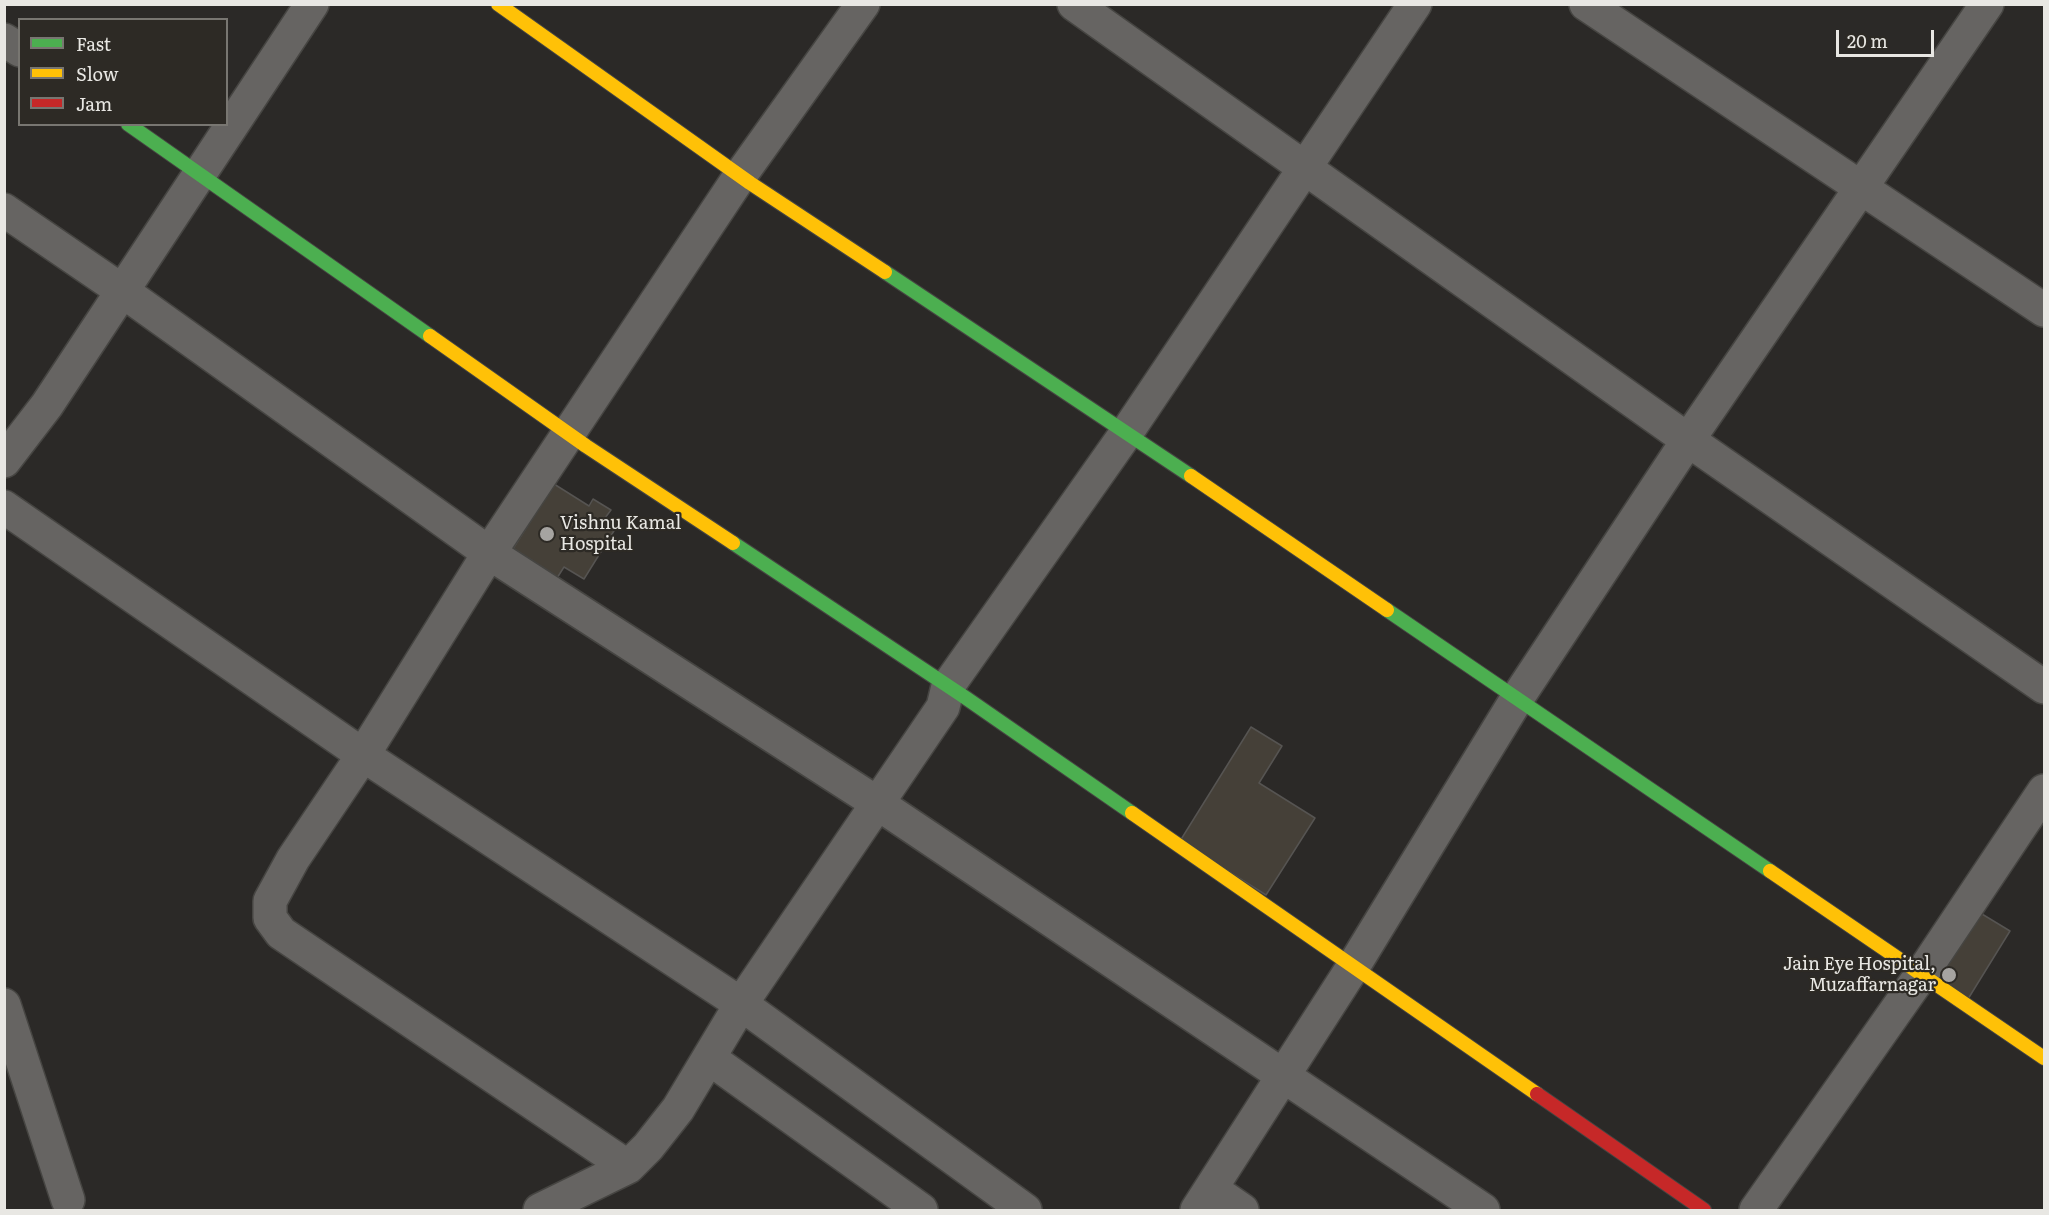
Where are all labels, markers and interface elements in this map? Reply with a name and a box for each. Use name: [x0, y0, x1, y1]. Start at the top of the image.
legend: [18, 18, 228, 126]
scale bar: [1839, 18, 1936, 56]
text: 20 m: [1847, 27, 1888, 54]
text: Fast: [76, 30, 111, 57]
text: Slow: [76, 60, 118, 87]
text: Jam: [76, 90, 112, 117]
place label: Vishnu Kamal Hospital: [560, 513, 681, 556]
marker: Vishnu Kamal Hospital: [538, 525, 556, 543]
place label: Jain Eye Hospital, Muzaffarnagar: [1783, 954, 1936, 996]
marker: Jain Eye Hospital, Muzaffarnagar: [1940, 966, 1958, 984]

